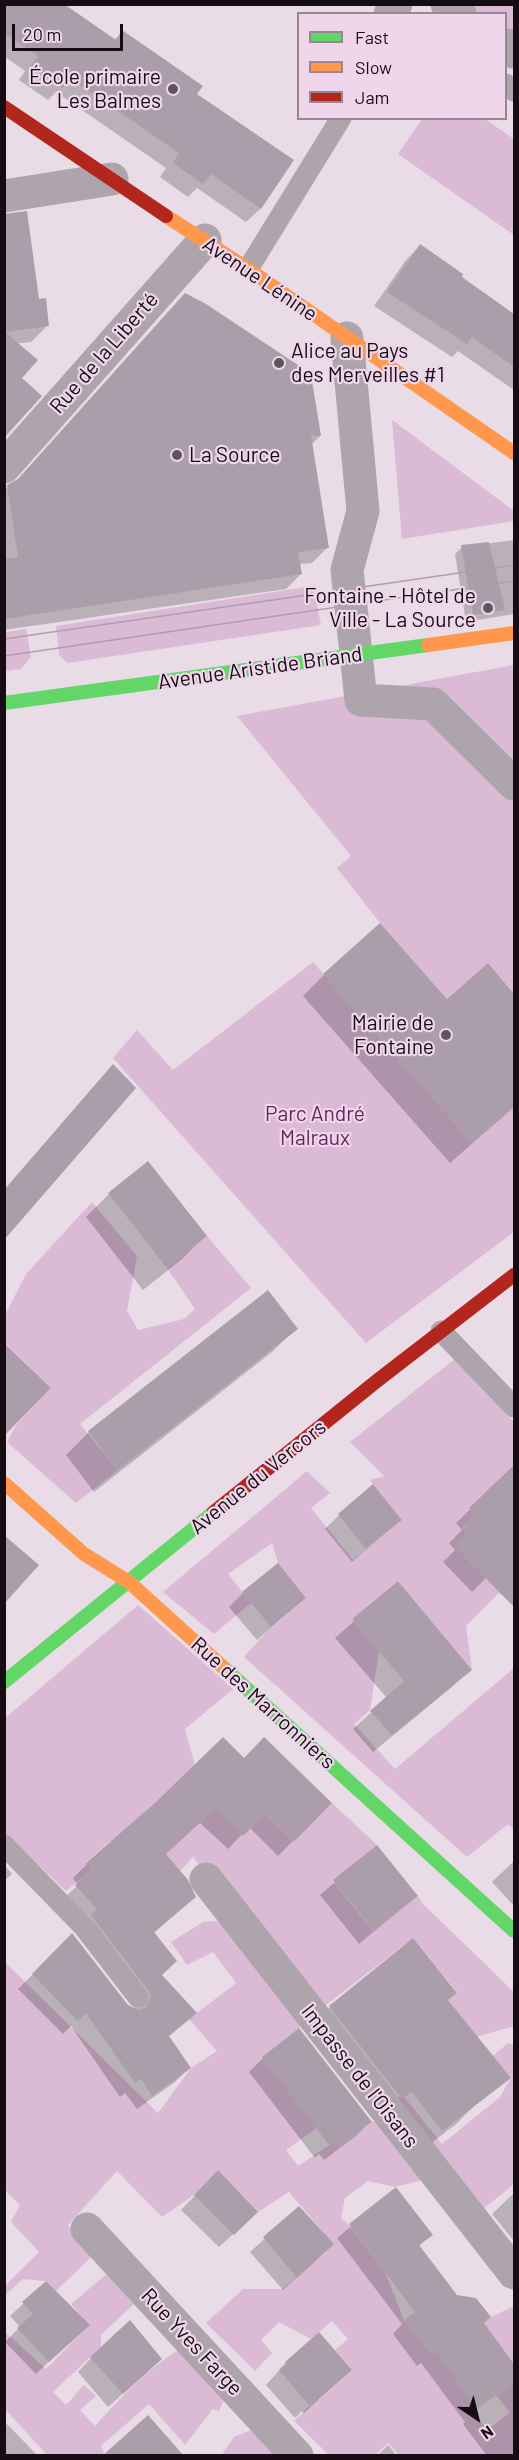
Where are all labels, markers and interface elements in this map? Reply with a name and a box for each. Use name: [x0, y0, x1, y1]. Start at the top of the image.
scale bar: [15, 12, 126, 50]
legend: [297, 12, 507, 120]
text: 20 m: [23, 23, 61, 45]
text: Fast: [355, 26, 389, 48]
text: Slow: [355, 56, 392, 78]
place label: École primaire Les Balmes: [29, 64, 161, 114]
marker: École primaire Les Balmes: [166, 82, 180, 96]
text: Jam: [355, 86, 389, 108]
street label: Avenue Lénine: [198, 231, 322, 327]
street label: Rue de la Liberté: [45, 287, 163, 419]
place label: Alice au Pays des Merveilles #1: [291, 338, 445, 388]
marker: Alice au Pays des Merveilles #1: [272, 356, 286, 370]
place label: La Source: [189, 442, 280, 468]
marker: La Source: [170, 448, 184, 462]
place label: Fontaine - Hôtel de Ville - La Source: [304, 583, 476, 633]
marker: Fontaine - Hôtel de Ville - La Source: [481, 601, 495, 615]
street label: Avenue Aristide Briand: [156, 641, 364, 695]
place label: Mairie de Fontaine: [352, 1010, 434, 1060]
marker: Mairie de Fontaine: [439, 1028, 453, 1042]
park label: Parc André Malraux: [265, 1101, 365, 1151]
street label: Avenue du Vercors: [185, 1414, 331, 1540]
street label: Rue des Marronniers: [186, 1632, 340, 1774]
street label: Impasse de l'Oisans: [296, 1999, 424, 2153]
street label: Rue Yves Farge: [136, 2283, 248, 2401]
north arrow: [447, 2388, 507, 2448]
text: N: [478, 2422, 497, 2444]

